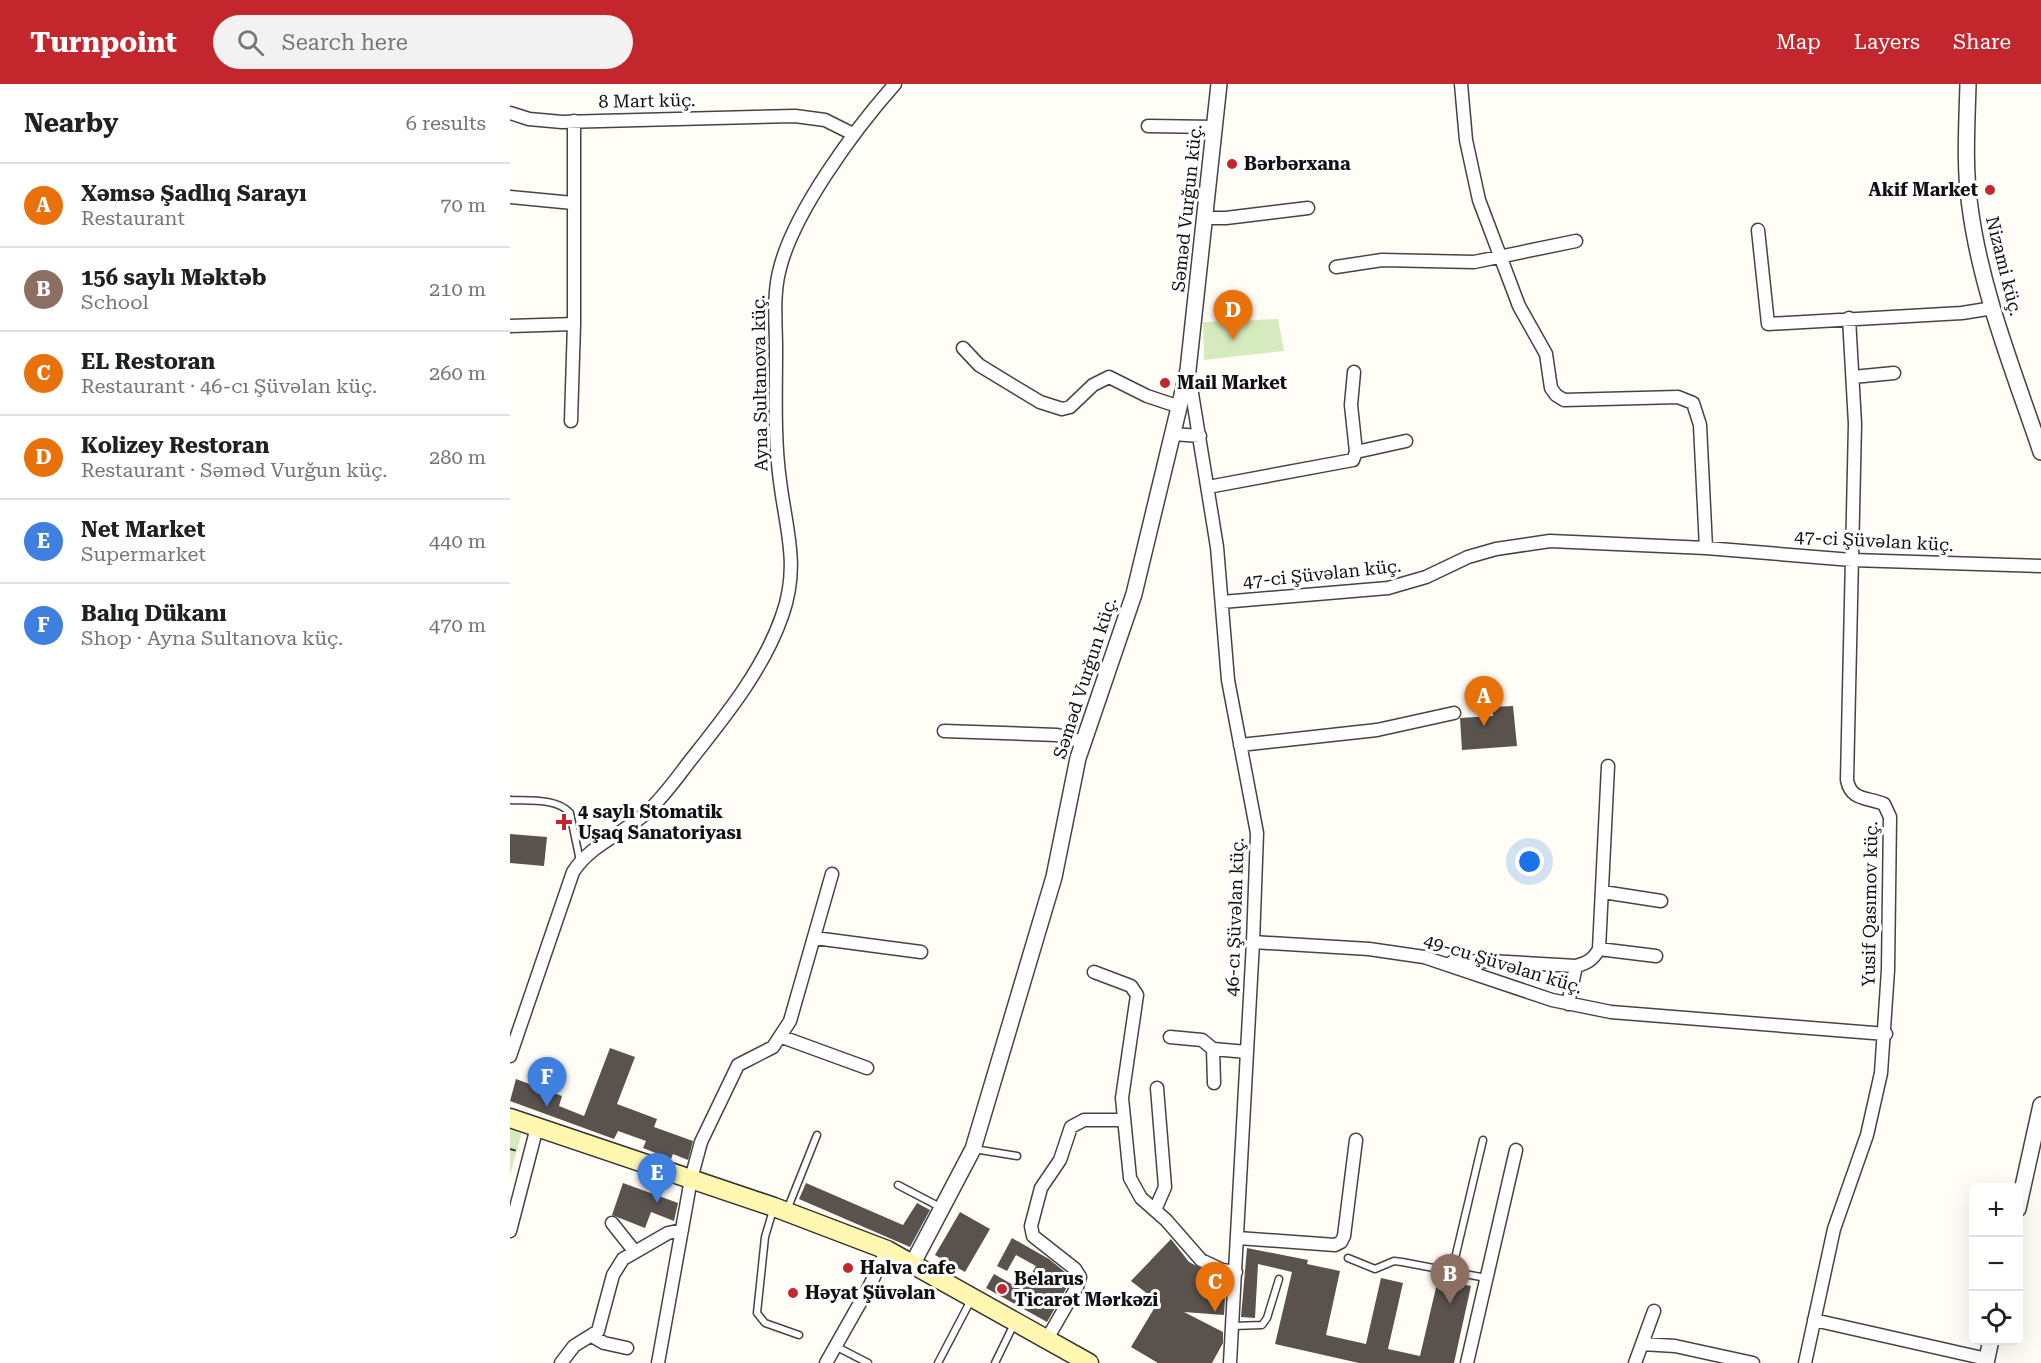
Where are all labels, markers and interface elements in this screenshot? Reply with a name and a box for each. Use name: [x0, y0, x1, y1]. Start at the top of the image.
search box: [213, 15, 633, 69]
text: Turnpoint: [30, 26, 177, 59]
icon: search: [234, 26, 267, 59]
text: Search here: [282, 30, 408, 55]
text: Map: [1776, 30, 1821, 54]
text: Layers: [1854, 30, 1920, 54]
text: Share: [1953, 30, 2011, 54]
street label: 8 Mart küç.: [598, 89, 696, 112]
text: Nearby: [24, 108, 118, 138]
text: 6 results: [406, 111, 486, 135]
street label: Səməd Vurğun küç.: [1167, 123, 1206, 293]
place label: Bərbərxana: [1244, 153, 1351, 174]
marker: Bərbərxana: [1225, 157, 1239, 171]
place label: Akif Market: [1869, 179, 1978, 200]
text: Xəmsə Şadlıq Sarayı: [81, 181, 306, 206]
marker: Akif Market: [1983, 183, 1997, 197]
text: A: [36, 193, 51, 217]
text: 70 m: [440, 193, 486, 217]
text: Restaurant: [81, 206, 185, 230]
street label: Nizami küç.: [1982, 214, 2027, 318]
text: 156 saylı Məktəb: [81, 265, 266, 290]
text: B: [36, 277, 51, 301]
text: 210 m: [429, 277, 486, 301]
text: School: [81, 290, 149, 314]
pin: D: [1214, 290, 1252, 340]
street label: Ayna Sultanova küç.: [747, 295, 772, 471]
text: EL Restoran: [81, 349, 215, 374]
text: C: [37, 361, 51, 385]
text: 260 m: [429, 361, 486, 385]
place label: Mail Market: [1177, 372, 1287, 393]
text: Restaurant · 46-cı Şüvəlan küç.: [81, 374, 377, 398]
marker: Mail Market: [1158, 376, 1172, 390]
text: Kolizey Restoran: [81, 433, 270, 458]
text: D: [35, 445, 52, 469]
text: 280 m: [429, 445, 486, 469]
text: Restaurant · Səməd Vurğun küç.: [81, 458, 387, 482]
text: Net Market: [81, 517, 205, 542]
street label: 47-ci Şüvəlan küç.: [1794, 526, 1954, 555]
text: E: [37, 529, 50, 553]
text: 440 m: [429, 529, 486, 553]
text: Supermarket: [81, 542, 206, 566]
street label: 47-ci Şüvəlan küç.: [1242, 555, 1402, 592]
street label: Səməd Vurğun küç.: [1048, 594, 1121, 761]
text: Balıq Dükanı: [81, 601, 226, 626]
text: F: [37, 613, 50, 637]
text: 470 m: [429, 613, 486, 637]
text: Shop · Ayna Sultanova küç.: [81, 626, 343, 650]
pin: A: [1464, 676, 1504, 726]
place label: 4 saylı Stomatik Uşaq Sanatoriyası: [578, 801, 742, 843]
marker: 4 saylı Stomatik Uşaq Sanatoriyası: [555, 813, 573, 831]
street label: Yusif Qasımov küç.: [1858, 821, 1881, 987]
street label: 46-cı Şüvəlan küç.: [1221, 837, 1248, 997]
your location: [1515, 847, 1544, 876]
street label: 49-cu Şüvəlan küç.: [1421, 929, 1585, 998]
pin: F: [528, 1058, 567, 1107]
pin: E: [638, 1154, 676, 1203]
map controls: [1969, 1183, 2023, 1345]
button: +: [1969, 1183, 2023, 1237]
button: −: [1969, 1237, 2023, 1291]
pin: B: [1430, 1254, 1470, 1304]
place label: Halva cafe: [860, 1257, 956, 1278]
marker: Halva cafe: [841, 1261, 855, 1275]
pin: C: [1196, 1262, 1234, 1312]
place label: Belarus Ticarət Mərkəzi: [1014, 1268, 1158, 1310]
place label: Həyat Şüvəlan: [805, 1282, 936, 1303]
marker: Belarus Ticarət Mərkəzi: [995, 1282, 1009, 1296]
marker: Həyat Şüvəlan: [786, 1286, 800, 1300]
button: locate: [1969, 1291, 2023, 1345]

